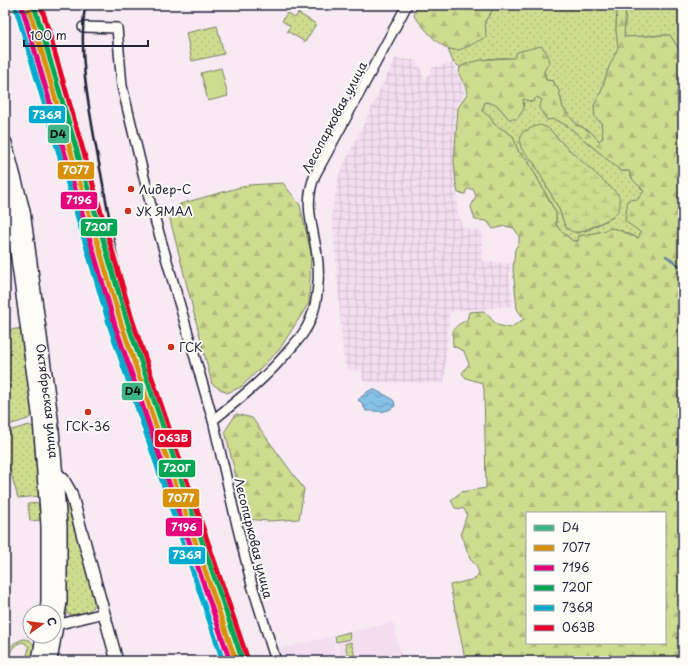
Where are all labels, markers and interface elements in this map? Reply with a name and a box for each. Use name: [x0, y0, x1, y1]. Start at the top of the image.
scale bar: [24, 22, 148, 48]
text: 100 m: [30, 26, 67, 44]
street label: Лесопарковая улица: [297, 58, 371, 176]
line badge: 736Я: [28, 105, 66, 124]
text: 736Я: [33, 106, 62, 123]
line badge: D4: [47, 124, 70, 144]
text: D4: [50, 125, 67, 142]
line badge: 7077: [57, 161, 95, 180]
text: 7077: [63, 161, 89, 178]
place label: Лидер-С: [139, 180, 191, 198]
marker: Лидер-С: [126, 184, 136, 194]
line badge: 7196: [60, 191, 98, 210]
text: 7196: [66, 191, 92, 208]
place label: УК ЯМАЛ: [136, 202, 193, 220]
marker: УК ЯМАЛ: [123, 206, 133, 216]
line badge: 720Г: [80, 218, 118, 237]
text: 720Г: [85, 218, 114, 235]
place label: ГСК: [179, 338, 202, 356]
street label: Октябрьская улица: [32, 342, 63, 460]
marker: ГСК: [166, 342, 176, 352]
line badge: D4: [121, 382, 144, 401]
text: D4: [125, 382, 142, 399]
marker: ГСК-36: [83, 407, 93, 417]
place label: ГСК-36: [66, 417, 110, 435]
line badge: 063В: [154, 429, 192, 448]
text: 063В: [158, 429, 189, 446]
line badge: 720Г: [158, 459, 196, 478]
text: 720Г: [163, 459, 192, 476]
street label: Лесопарковая улица: [230, 476, 278, 601]
line badge: 7077: [162, 488, 200, 508]
text: 7077: [168, 489, 194, 506]
legend: [526, 512, 666, 644]
line badge: 7196: [165, 517, 203, 537]
text: 7196: [171, 518, 197, 535]
text: D4: [562, 518, 580, 536]
text: 7077: [562, 538, 591, 556]
line badge: 736Я: [168, 546, 206, 565]
text: 736Я: [173, 546, 202, 563]
text: 7196: [562, 558, 589, 576]
text: 720Г: [562, 578, 593, 596]
text: 736Я: [562, 598, 593, 616]
north arrow: [22, 604, 62, 644]
text: С: [43, 615, 61, 628]
text: 063В: [562, 618, 595, 636]

